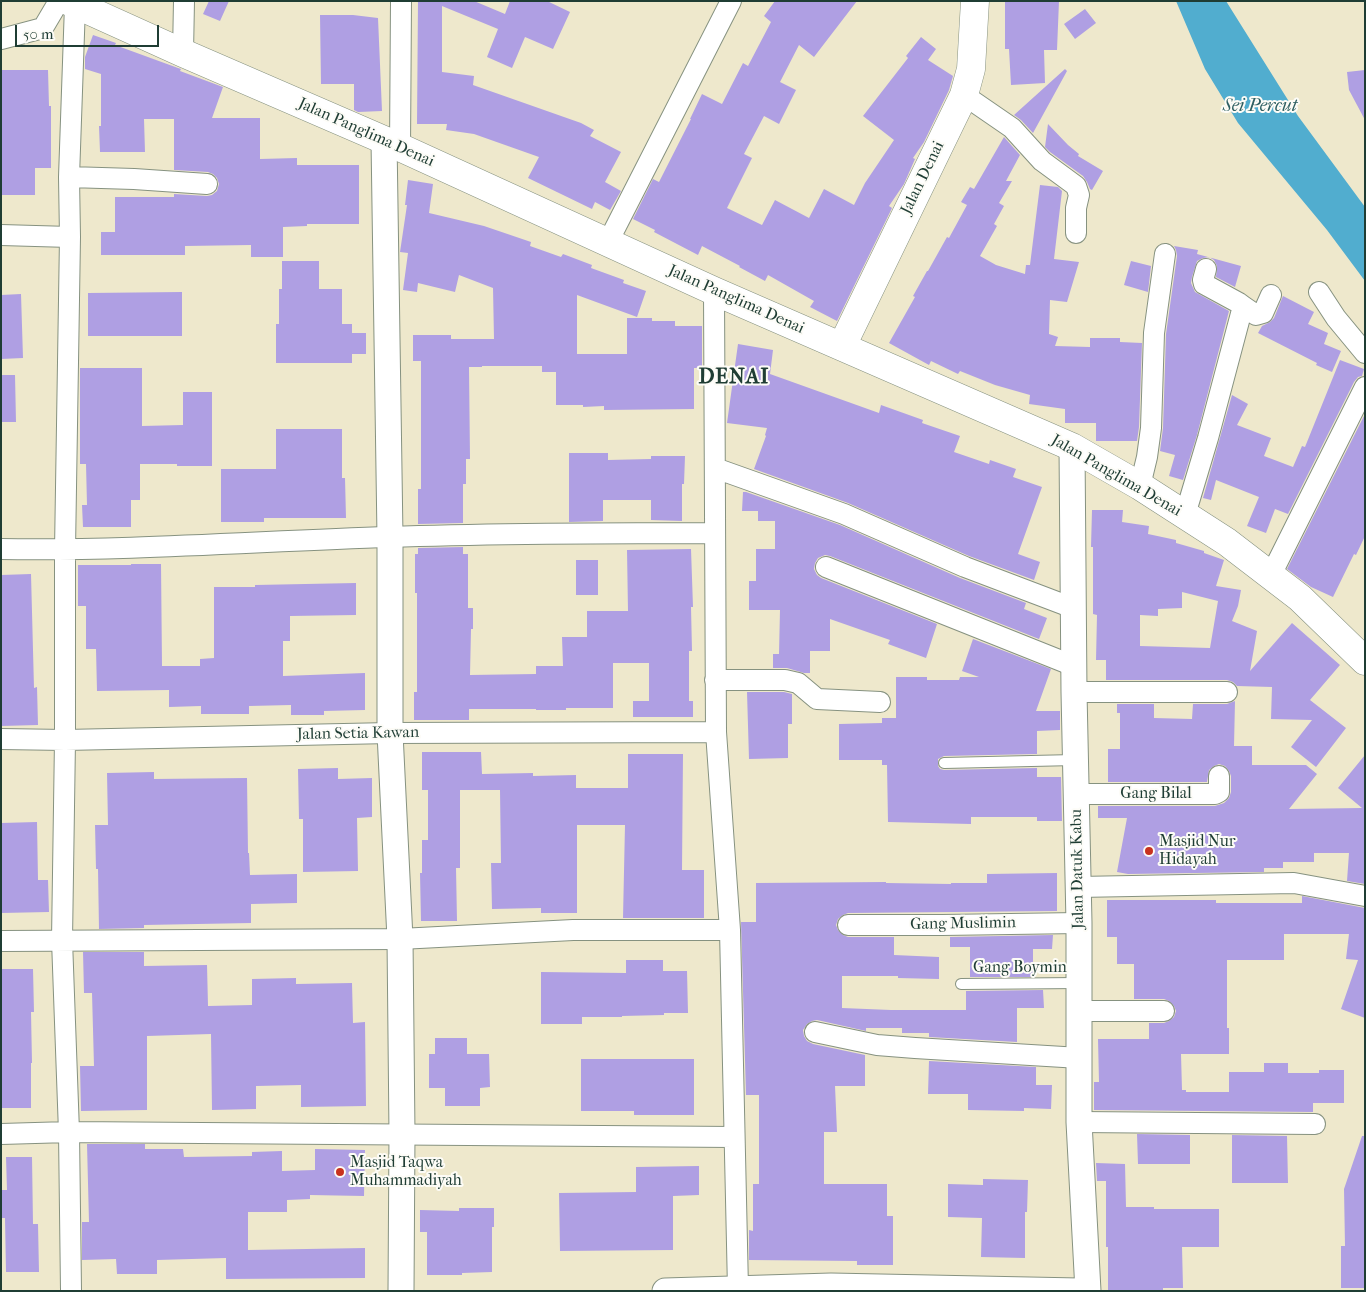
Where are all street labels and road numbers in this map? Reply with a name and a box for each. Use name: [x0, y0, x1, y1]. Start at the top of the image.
street label: Jalan Panglima Denai: [295, 94, 437, 172]
street label: Jalan Denai: [897, 138, 949, 218]
street label: Jalan Panglima Denai: [665, 261, 807, 339]
street label: Jalan Panglima Denai: [1047, 431, 1185, 521]
street label: Jalan Setia Kawan: [297, 723, 419, 745]
street label: Gang Bilal: [1120, 784, 1192, 804]
street label: Jalan Datuk Kabu: [1067, 809, 1089, 929]
street label: Gang Muslimin: [910, 913, 1016, 935]
street label: Gang Boymin: [973, 958, 1067, 978]

